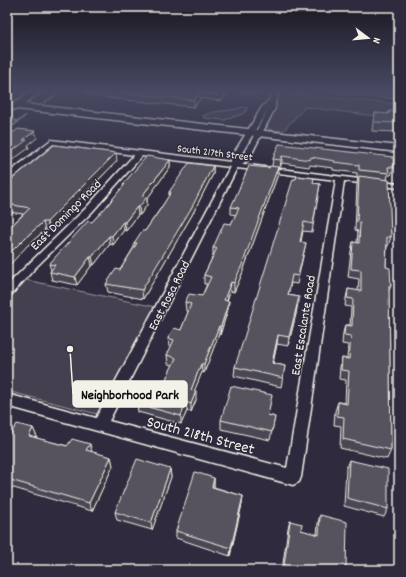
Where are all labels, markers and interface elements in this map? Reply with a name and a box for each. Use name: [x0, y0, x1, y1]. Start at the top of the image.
north arrow: [348, 18, 388, 58]
text: N: [367, 35, 384, 46]
street label: South 217th Street: [176, 141, 253, 167]
street label: East Domingo Road: [27, 176, 107, 256]
street label: East Rosa Road: [144, 258, 196, 334]
street label: East Escalante Road: [287, 274, 322, 377]
callout: Neighborhood Park: [73, 381, 187, 407]
text: Neighborhood Park: [81, 386, 179, 406]
street label: South 218th Street: [144, 411, 257, 462]

